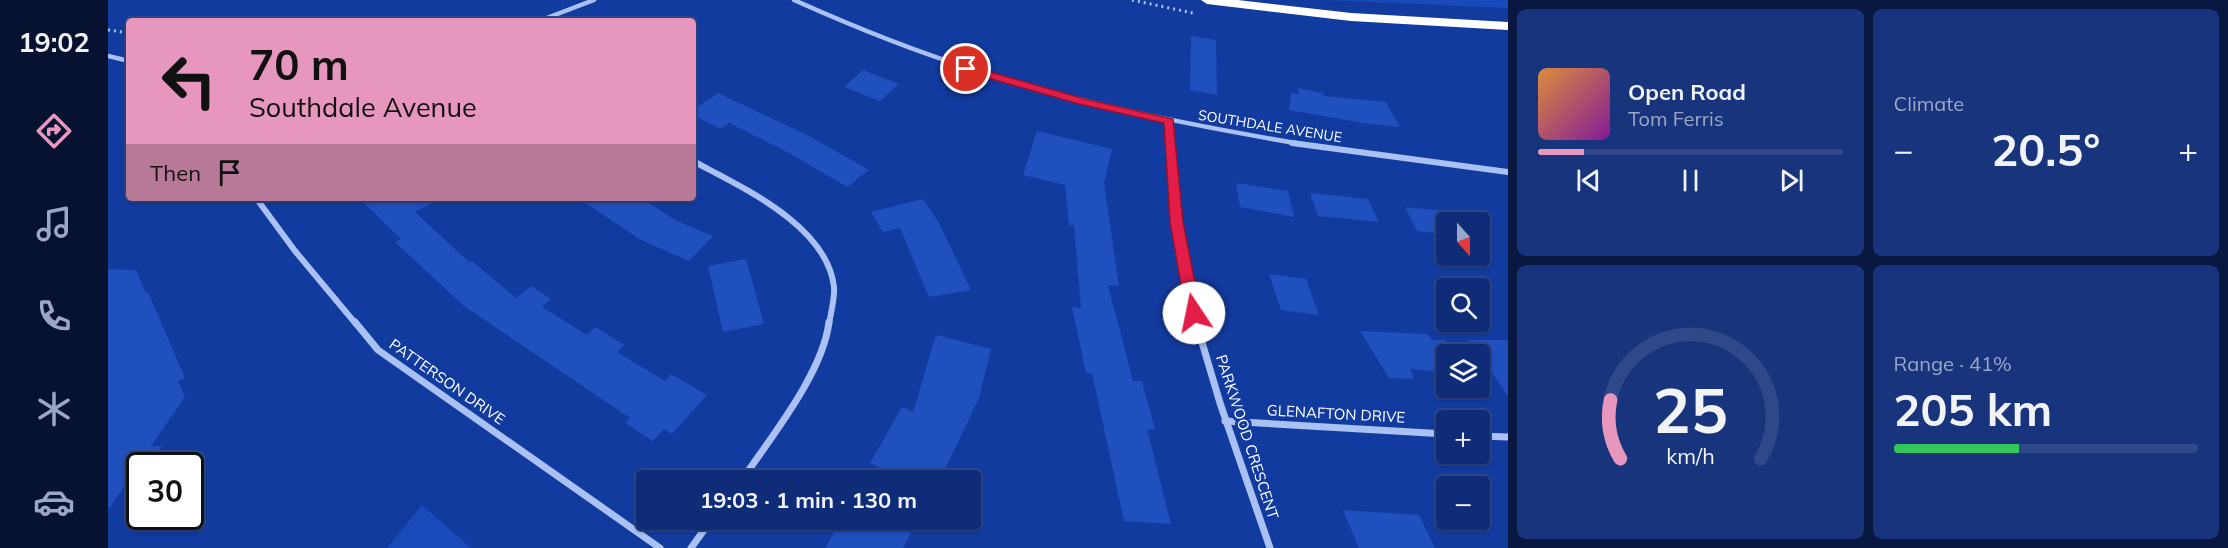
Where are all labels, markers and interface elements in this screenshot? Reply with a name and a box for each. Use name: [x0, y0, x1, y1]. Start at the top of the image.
text: 19:02: [18, 25, 90, 59]
text: 70 m: [249, 38, 349, 91]
icon: left: [150, 42, 228, 120]
pin: [940, 43, 991, 94]
icon: arrive: [949, 52, 982, 85]
text: Open Road: [1628, 78, 1746, 106]
text: Southdale Avenue: [249, 90, 477, 124]
text: Climate: [1894, 91, 1964, 116]
street label: SOUTHDALE AVENUE: [1197, 106, 1343, 146]
text: Tom Ferris: [1628, 106, 1724, 131]
icon: directions: [33, 110, 75, 152]
text: 20.5°: [1991, 121, 2100, 177]
text: −: [1894, 129, 1913, 170]
text: +: [2178, 129, 2198, 170]
icon: arrive: [213, 156, 246, 189]
text: Then: [150, 159, 201, 187]
icon: previous: [1572, 164, 1605, 197]
icon: pause: [1674, 164, 1707, 197]
icon: next: [1775, 164, 1808, 197]
icon: music: [33, 203, 75, 245]
north arrow: [1436, 212, 1490, 266]
map controls: [1436, 212, 1490, 530]
button: search: [1436, 278, 1490, 332]
position arrow: [1162, 281, 1226, 345]
icon: phone: [33, 295, 75, 337]
street label: PATTERSON DRIVE: [386, 335, 509, 429]
button: layers: [1436, 344, 1490, 398]
text: Range · 41%: [1894, 351, 2012, 376]
street label: PARKWOOD CRESCENT: [1212, 352, 1283, 522]
text: 25: [1653, 370, 1728, 449]
text: 205 km: [1894, 381, 2052, 437]
icon: climate: [33, 388, 75, 430]
street label: GLENAFTON DRIVE: [1266, 400, 1406, 427]
button: +: [1436, 410, 1490, 464]
text: km/h: [1666, 442, 1714, 469]
speed limit sign: 30: [126, 452, 204, 530]
button: −: [1436, 476, 1490, 530]
icon: car: [33, 481, 75, 523]
text: 19:03 · 1 min · 130 m: [700, 486, 917, 514]

